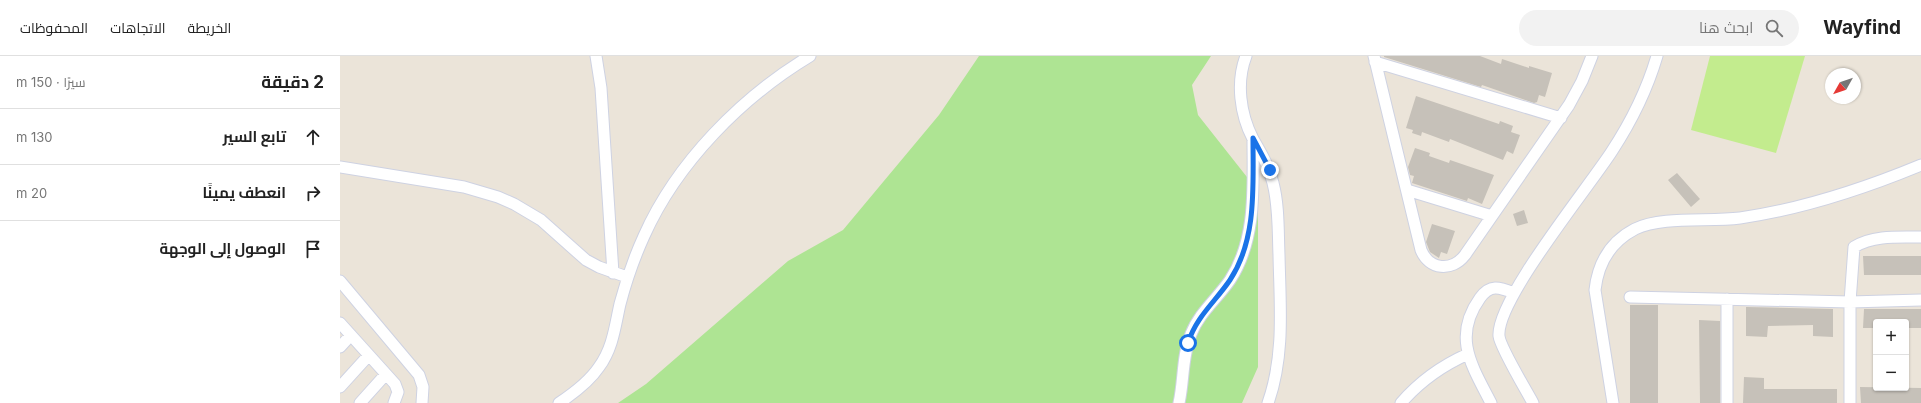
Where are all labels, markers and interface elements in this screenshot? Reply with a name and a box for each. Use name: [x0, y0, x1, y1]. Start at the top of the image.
search box: [1519, 10, 1799, 46]
text: Wayfind: [1823, 16, 1901, 39]
icon: search: [1763, 17, 1785, 39]
text: ابحث هنا: [1699, 18, 1753, 37]
text: المحفوظات: [20, 19, 88, 36]
text: الاتجاهات: [110, 19, 166, 36]
text: الخريطة: [188, 19, 231, 36]
north arrow: [1825, 68, 1861, 104]
text: 2 دقيقة: [261, 72, 324, 92]
text: سيرًا · 150 m: [16, 74, 85, 90]
icon: ahead: [302, 126, 324, 148]
text: تابع السير: [223, 127, 286, 146]
text: 130 m: [16, 129, 53, 145]
route end: [1261, 161, 1279, 179]
icon: right: [302, 182, 324, 204]
text: انعطف يمينًا: [202, 183, 286, 202]
text: 20 m: [16, 185, 47, 201]
icon: arrive: [302, 238, 324, 260]
text: الوصول إلى الوجهة: [159, 239, 286, 258]
map controls: [1873, 319, 1909, 391]
button: +: [1873, 319, 1909, 355]
route start: [1179, 334, 1197, 352]
button: −: [1873, 355, 1909, 391]

